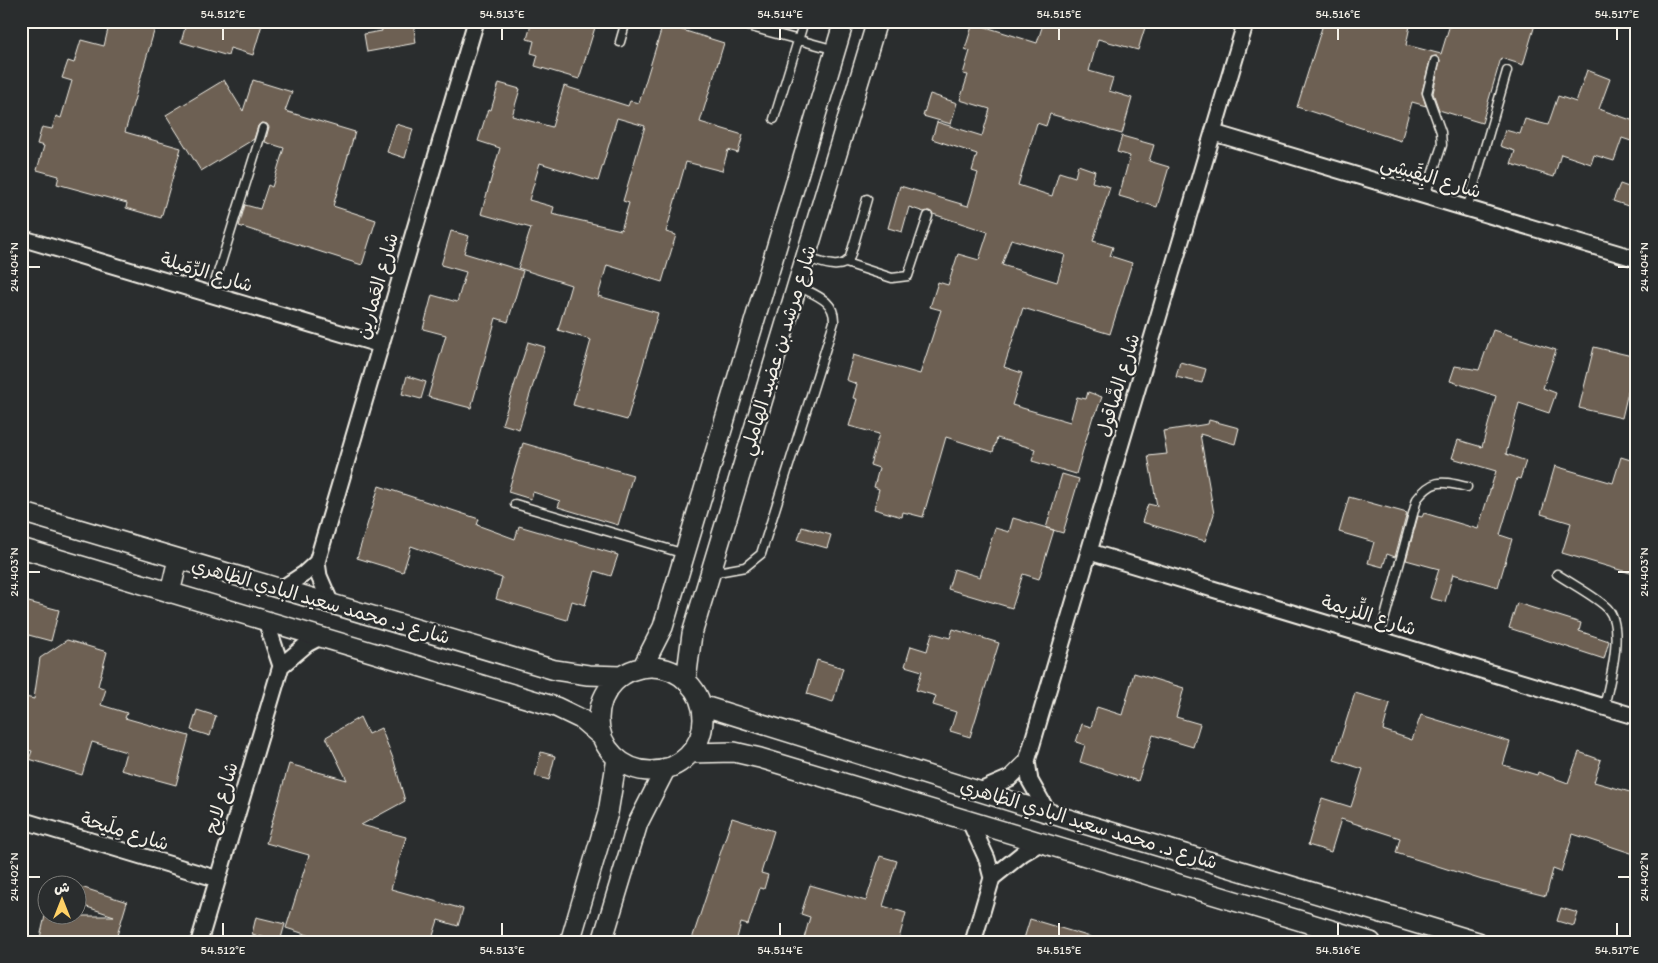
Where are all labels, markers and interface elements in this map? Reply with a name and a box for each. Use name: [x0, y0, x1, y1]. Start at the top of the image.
text: 54.512°E: [201, 7, 246, 21]
text: 54.513°E: [479, 7, 525, 21]
text: 54.514°E: [757, 7, 803, 21]
text: 54.515°E: [1037, 7, 1082, 21]
text: 54.516°E: [1316, 7, 1361, 21]
text: 54.517°E: [1595, 7, 1640, 21]
street label: شارع البِقَيشِي: [1376, 150, 1484, 208]
street label: شارع العَمارين: [351, 230, 405, 342]
text: 24.404°N: [7, 242, 21, 292]
street label: شارع مرشد بن عضيد الهاملي: [735, 242, 826, 459]
text: 24.404°N: [1637, 242, 1651, 292]
street label: شارع الرِّمَيلة: [158, 247, 256, 299]
street label: شارع الصَّاقول: [1091, 331, 1147, 440]
text: 24.403°N: [7, 547, 21, 597]
text: 24.403°N: [1637, 547, 1651, 597]
street label: شارع د. محمد سعيد البادي الظاهري: [188, 553, 453, 652]
street label: شارع اللِّزِيمة: [1318, 585, 1420, 644]
street label: شارع لايح: [199, 759, 245, 837]
street label: شارع د. محمد سعيد البادي الظاهري: [957, 774, 1220, 877]
street label: شارع مِلَيحة: [78, 805, 172, 857]
text: 24.402°N: [7, 852, 21, 902]
text: 24.402°N: [1637, 852, 1651, 902]
north arrow: [38, 876, 88, 926]
text: ش: [54, 879, 70, 896]
text: 54.512°E: [201, 943, 246, 957]
text: 54.513°E: [479, 943, 525, 957]
text: 54.514°E: [757, 943, 803, 957]
text: 54.515°E: [1037, 943, 1082, 957]
text: 54.516°E: [1316, 943, 1361, 957]
text: 54.517°E: [1595, 943, 1640, 957]

